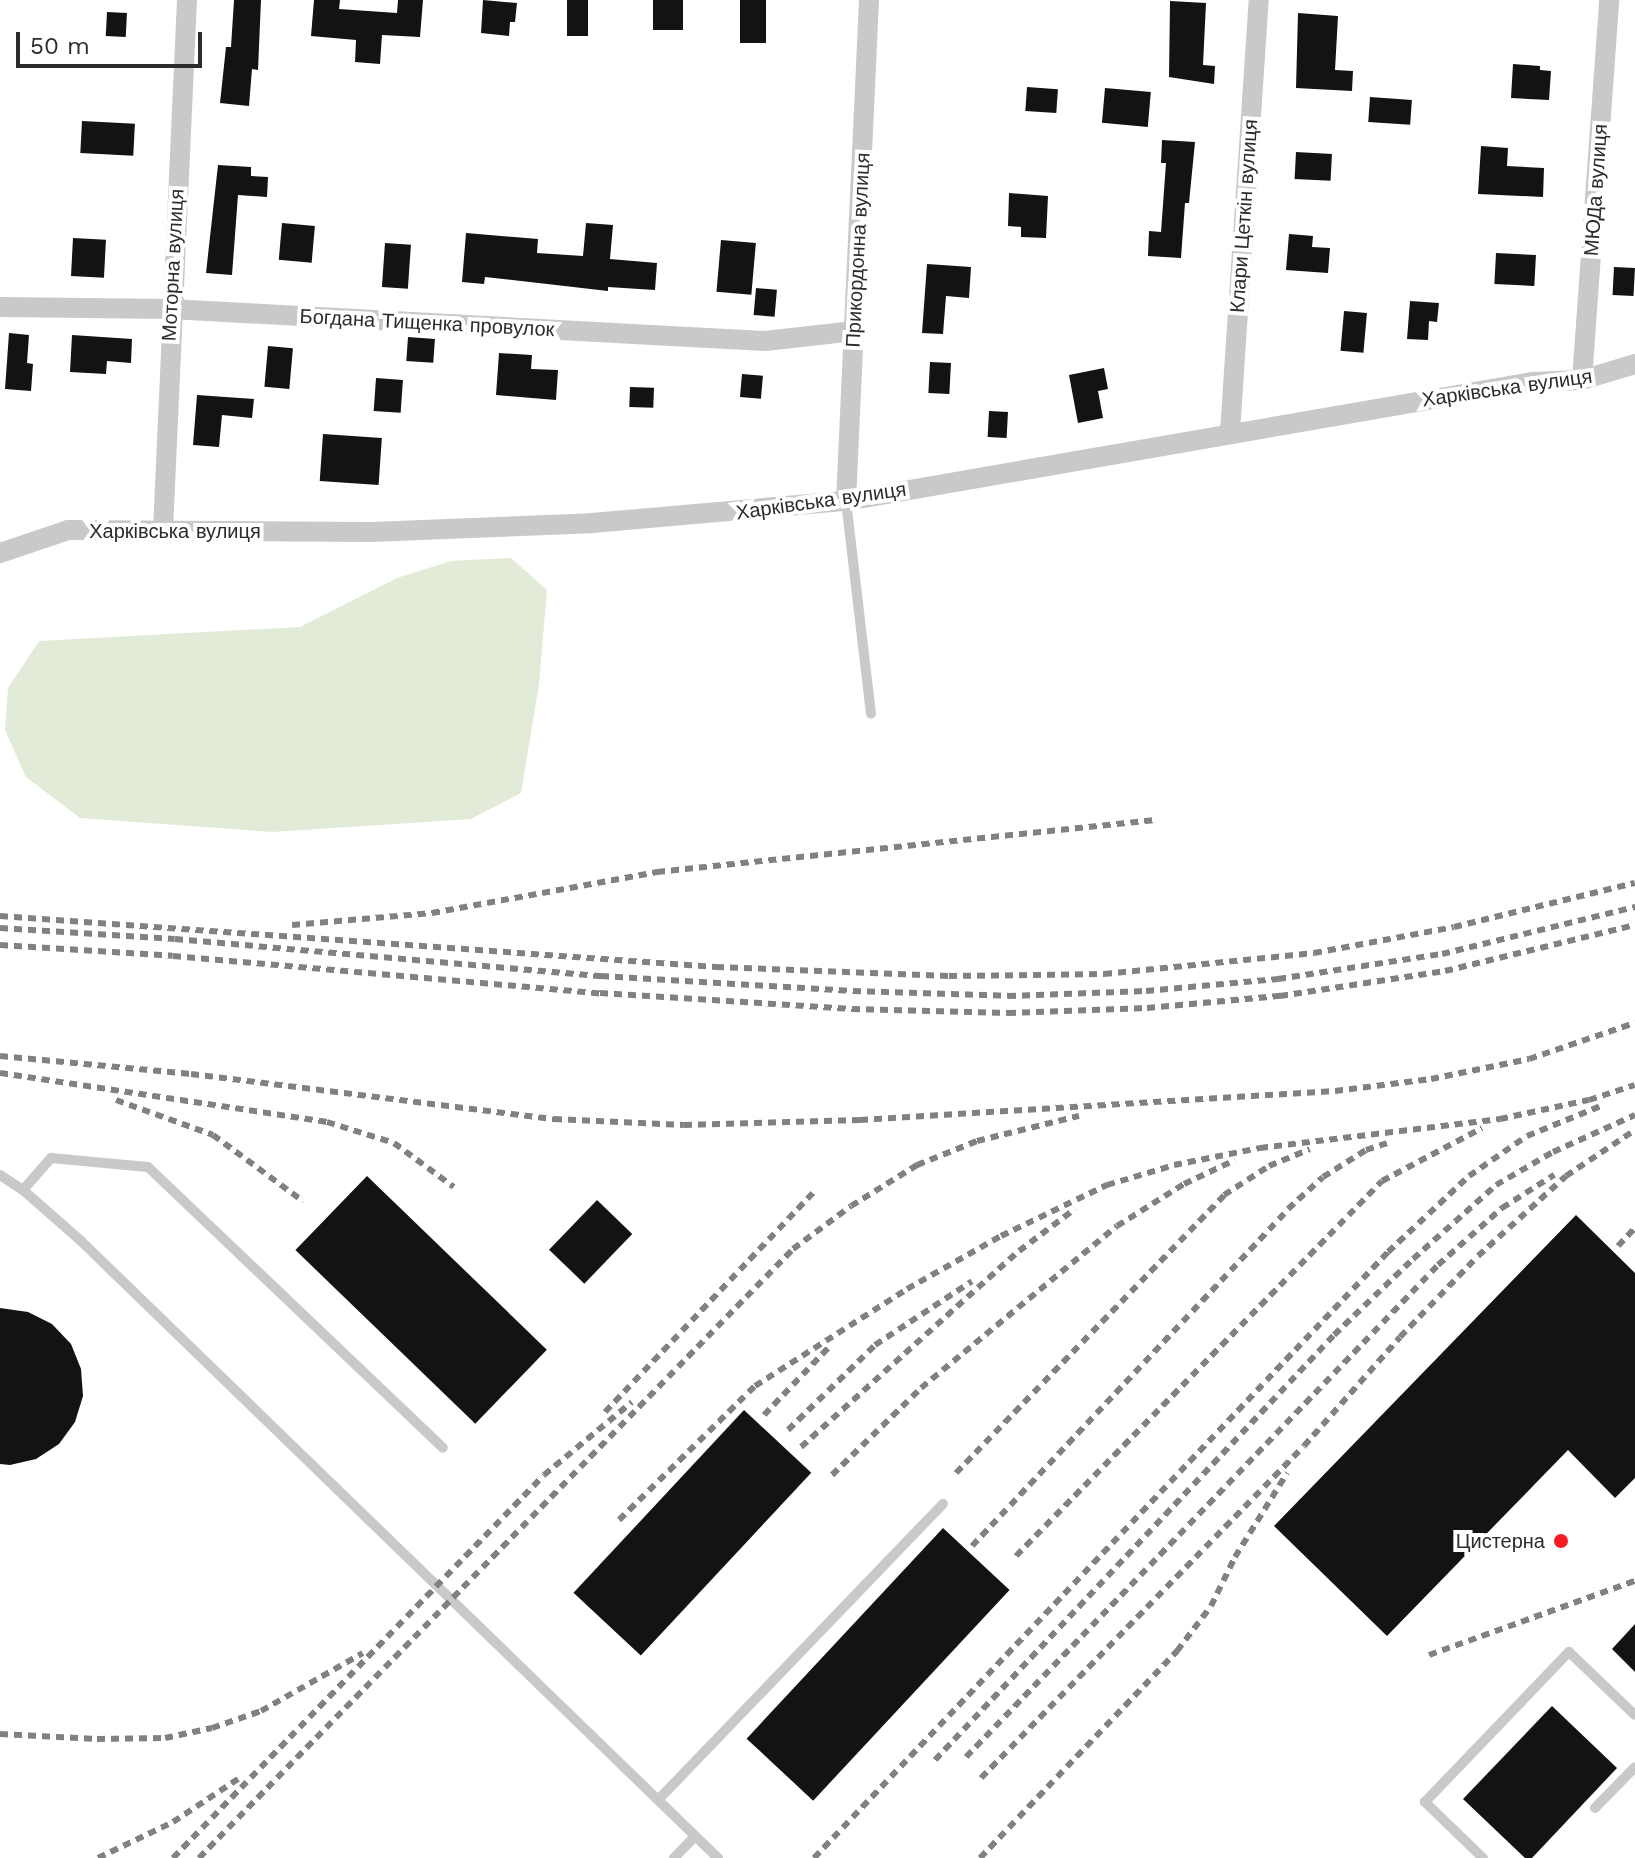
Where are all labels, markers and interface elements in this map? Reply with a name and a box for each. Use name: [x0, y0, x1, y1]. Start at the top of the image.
scale bar: [20, 16, 206, 66]
text: 50 m: [30, 32, 90, 60]
street label: Клари Цеткін вулиця: [1225, 118, 1263, 314]
street label: МЮДа вулиця: [1579, 123, 1613, 257]
street label: Прикордонна вулиця: [841, 152, 875, 348]
street label: Моторна вулиця: [157, 188, 189, 342]
street label: Богдана Тищенка провулок: [299, 304, 555, 342]
street label: Харківська вулиця: [1420, 364, 1594, 412]
street label: Харківська вулиця: [734, 477, 908, 525]
street label: Харківська вулиця: [89, 519, 261, 543]
place label: Цистерна: [1456, 1529, 1545, 1553]
marker: Цистерна: [1552, 1532, 1570, 1550]

